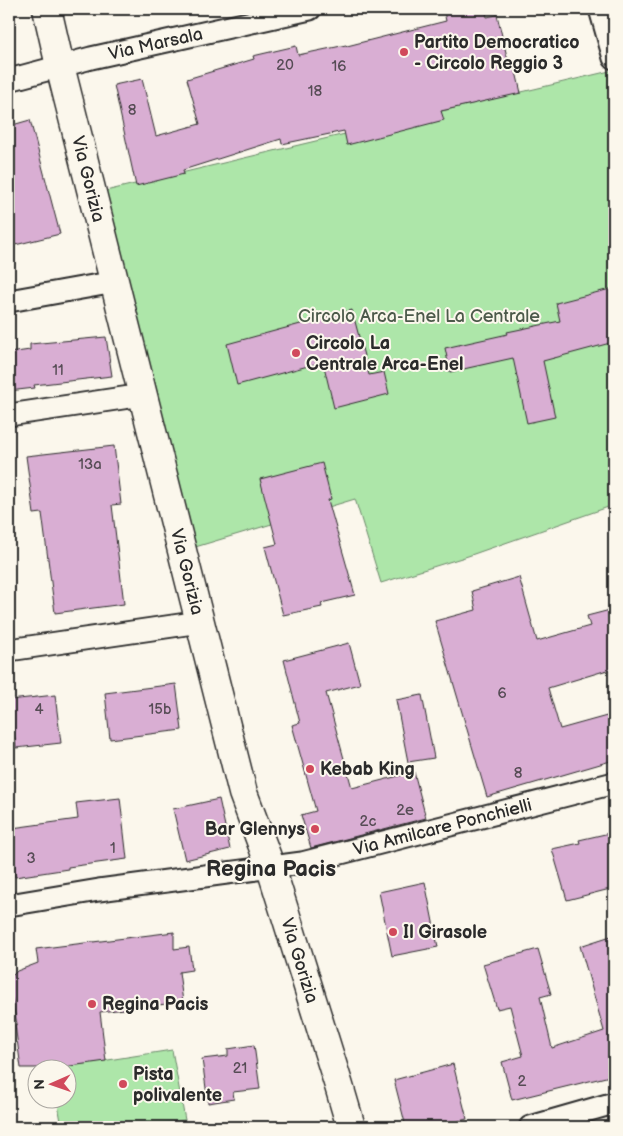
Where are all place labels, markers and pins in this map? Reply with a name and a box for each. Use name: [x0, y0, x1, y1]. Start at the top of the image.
place label: Partito Democratico - Circolo Reggio 3: [414, 32, 580, 74]
marker: Partito Democratico - Circolo Reggio 3: [398, 46, 410, 58]
place label: Circolo La Centrale Arca-Enel: [306, 333, 464, 375]
marker: Circolo La Centrale Arca-Enel: [290, 347, 302, 359]
place label: Kebab King: [320, 759, 415, 780]
marker: Kebab King: [304, 763, 316, 775]
place label: Bar Glennys: [205, 819, 305, 840]
marker: Bar Glennys: [309, 823, 321, 835]
place label: Il Girasole: [403, 922, 487, 943]
marker: Il Girasole: [387, 926, 399, 938]
place label: Regina Pacis: [102, 994, 209, 1015]
marker: Regina Pacis: [86, 998, 98, 1010]
place label: Pista polivalente: [133, 1064, 222, 1106]
marker: Pista polivalente: [117, 1078, 129, 1090]

